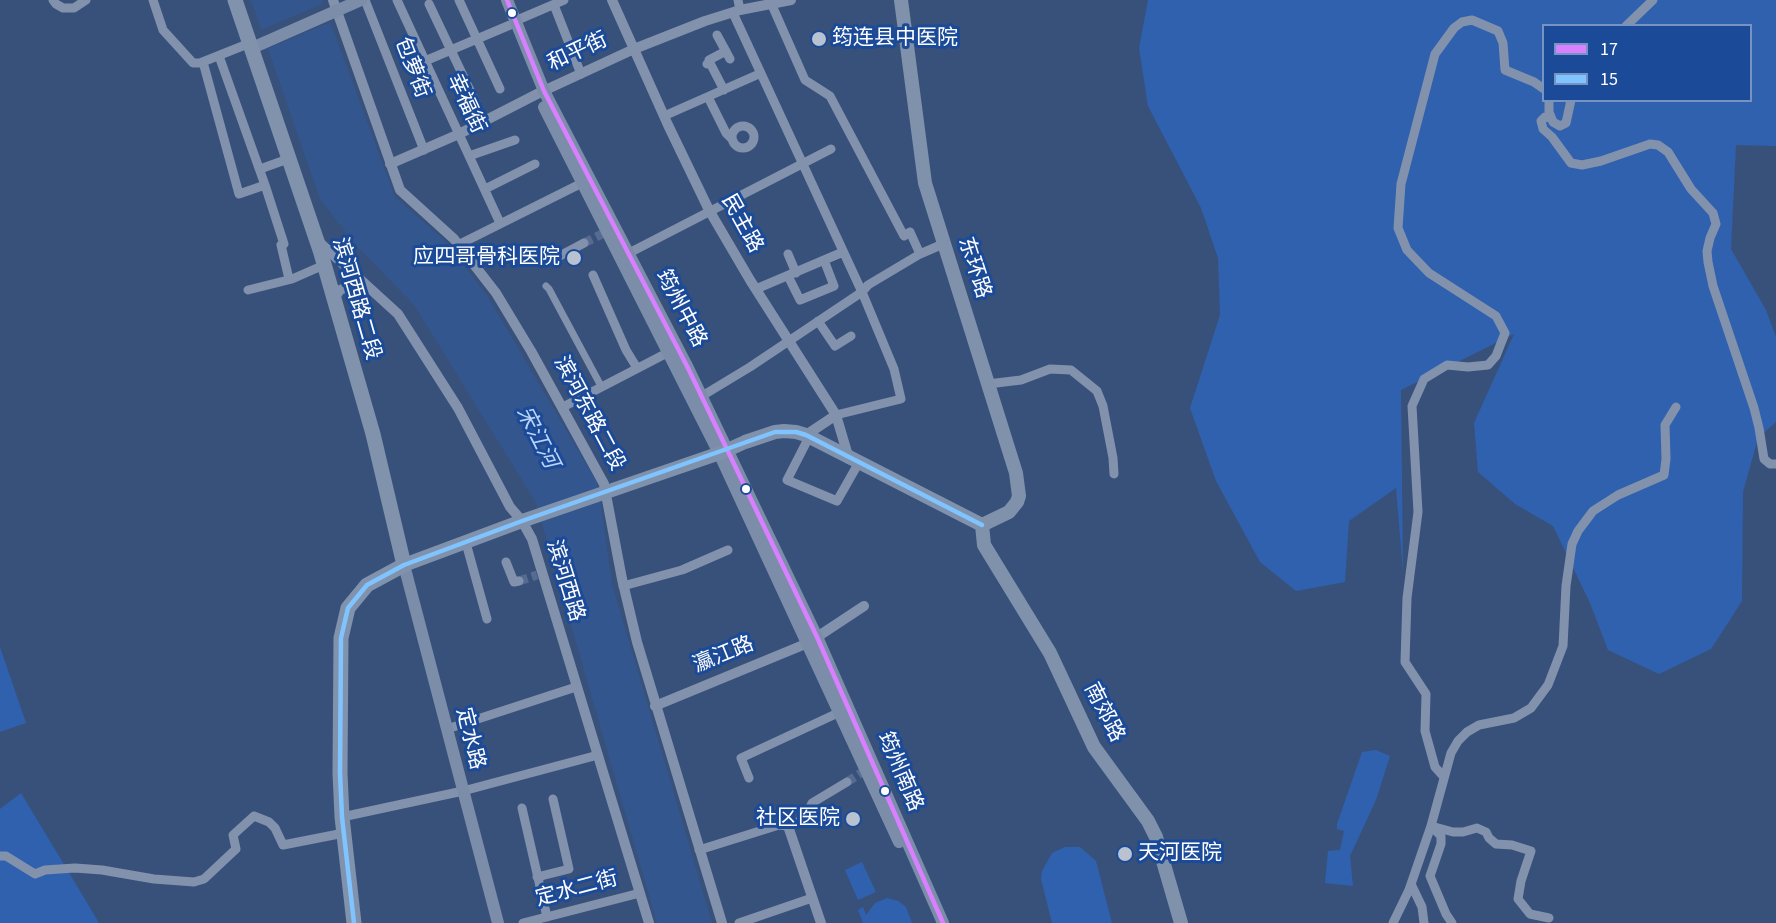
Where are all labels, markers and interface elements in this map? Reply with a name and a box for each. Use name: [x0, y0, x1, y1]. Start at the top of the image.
unlabelled marker: [506, 7, 518, 19]
legend: [1542, 24, 1752, 102]
place label: 筠连县中医院: [832, 26, 958, 52]
street label: 和平街: [544, 28, 612, 78]
marker: 筠连县中医院: [810, 30, 828, 48]
street label: 包萝街: [388, 34, 434, 102]
text: 17: [1600, 37, 1618, 62]
text: 15: [1600, 67, 1618, 92]
street label: 幸福街: [440, 70, 490, 138]
street label: 民主路: [715, 190, 767, 258]
street label: 东环路: [951, 234, 995, 302]
street label: 滨河西路二段: [326, 235, 384, 363]
place label: 应四哥骨科医院: [413, 245, 560, 271]
marker: 应四哥骨科医院: [565, 249, 583, 267]
street label: 筠州中路: [649, 266, 711, 352]
street label: 滨河东路二段: [547, 352, 629, 476]
water label: 宋江河: [509, 403, 563, 473]
unlabelled marker: [740, 483, 752, 495]
street label: 滨河西路: [540, 537, 588, 625]
street label: 瀛江路: [690, 633, 758, 679]
street label: 南郊路: [1077, 679, 1129, 747]
street label: 定水路: [449, 705, 489, 773]
street label: 筠州南路: [871, 728, 927, 816]
unlabelled marker: [879, 785, 891, 797]
place label: 社区医院: [756, 806, 840, 832]
marker: 社区医院: [844, 810, 862, 828]
place label: 天河医院: [1138, 841, 1222, 867]
marker: 天河医院: [1116, 845, 1134, 863]
street label: 定水二街: [533, 867, 621, 913]

